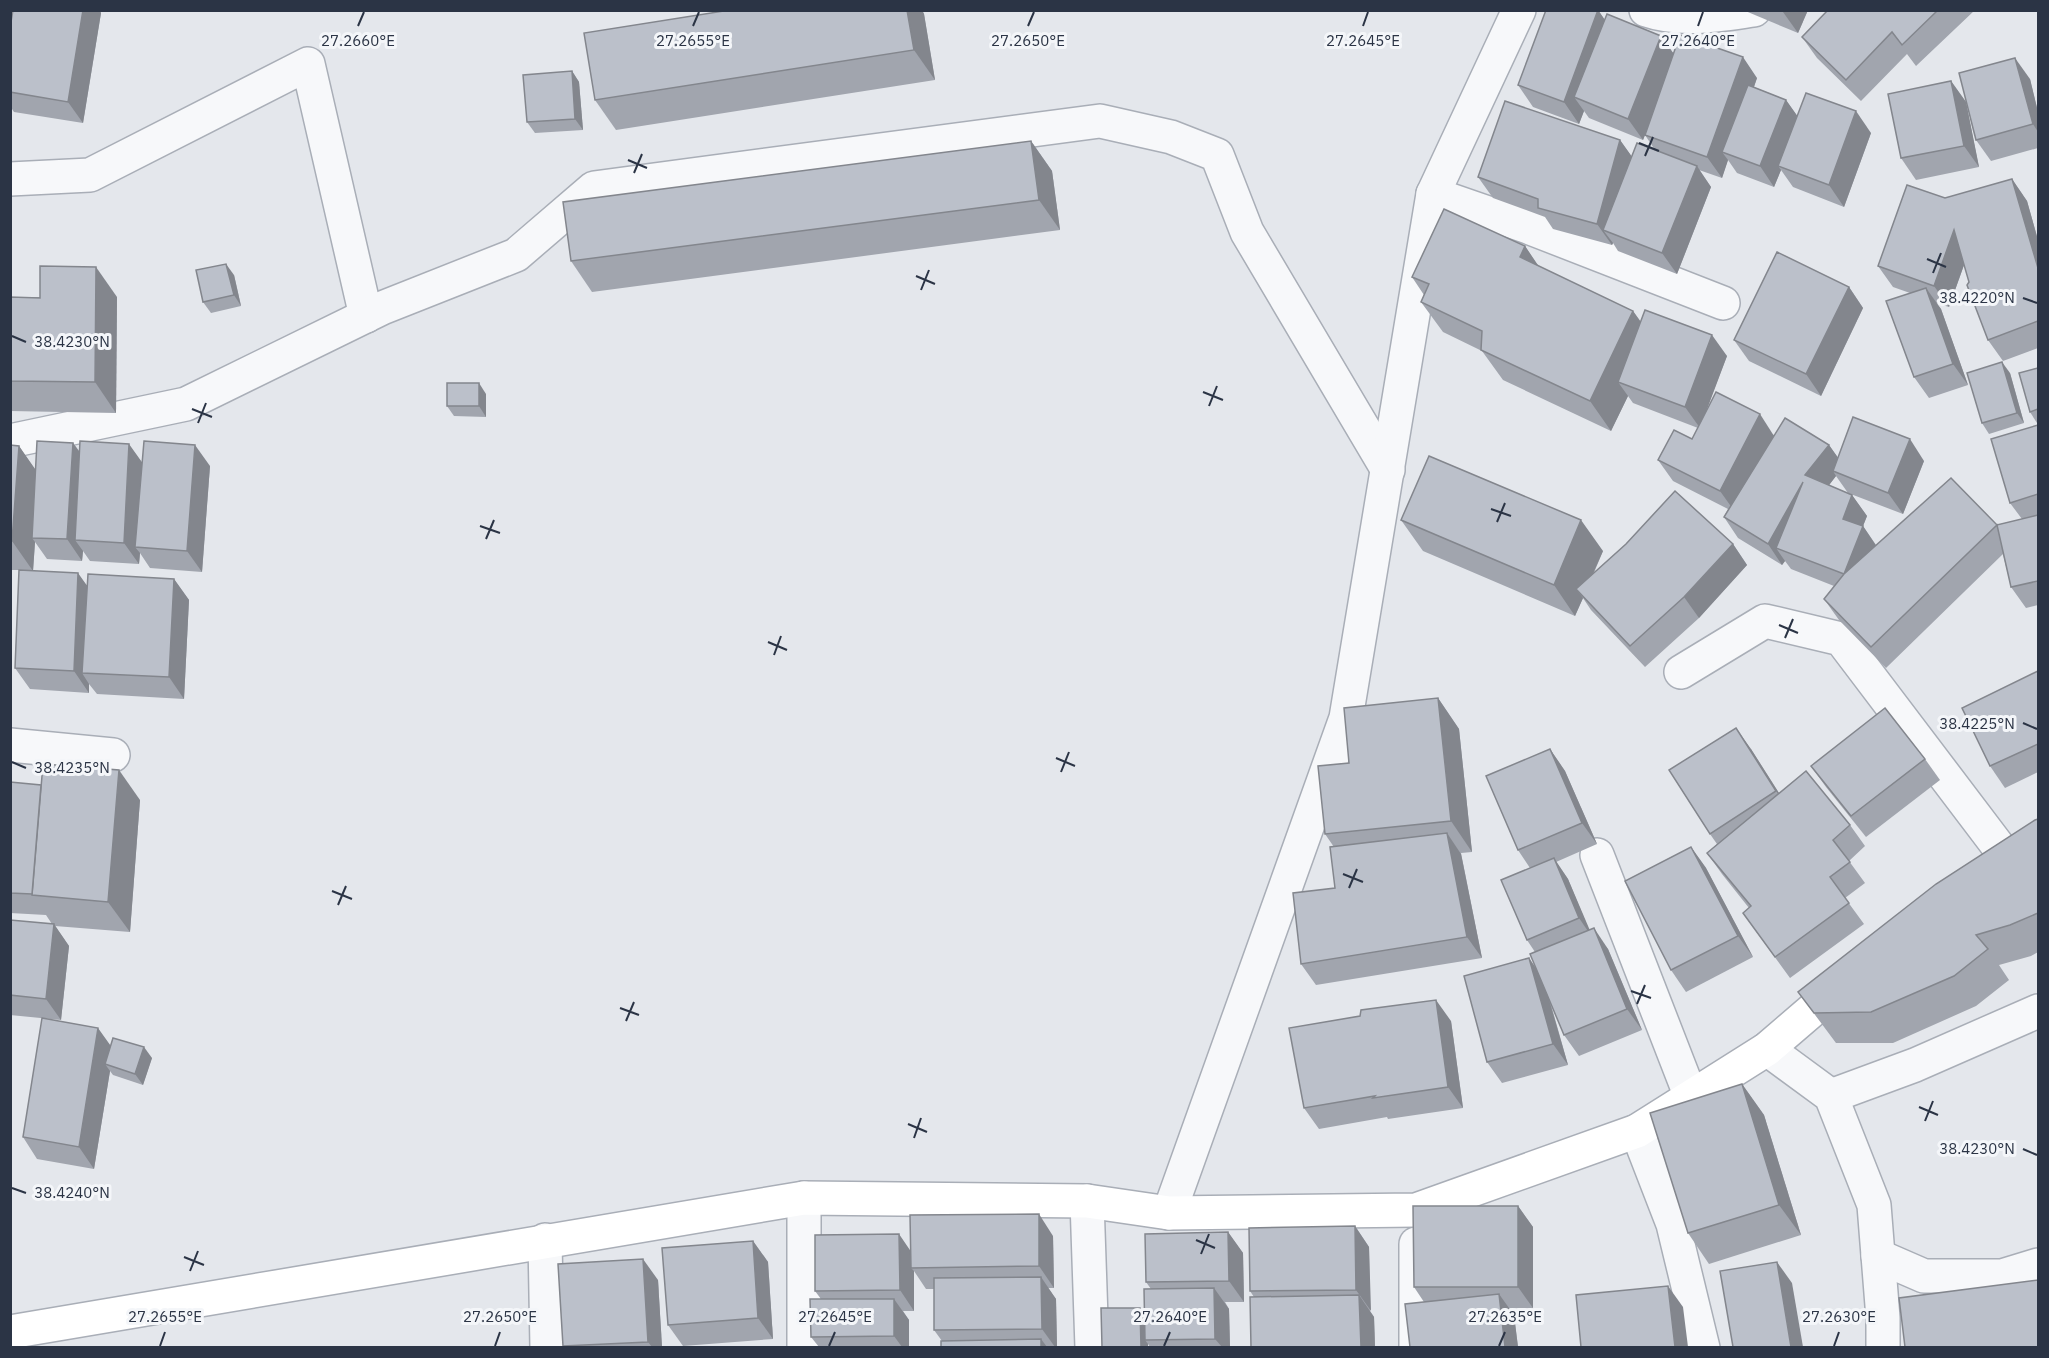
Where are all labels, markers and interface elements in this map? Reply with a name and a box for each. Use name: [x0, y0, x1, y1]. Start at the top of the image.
text: 27.2660°E: [321, 31, 395, 50]
text: 27.2655°E: [656, 31, 730, 50]
text: 27.2650°E: [991, 31, 1065, 50]
text: 27.2645°E: [1326, 31, 1400, 50]
text: 27.2640°E: [1661, 31, 1735, 50]
text: 38.4220°N: [1939, 288, 2015, 307]
text: 38.4230°N: [34, 332, 110, 351]
text: 38.4225°N: [1939, 714, 2015, 733]
text: 38.4235°N: [34, 758, 110, 777]
text: 38.4230°N: [1939, 1139, 2015, 1158]
text: 38.4240°N: [34, 1183, 110, 1202]
text: 27.2655°E: [128, 1307, 202, 1326]
text: 27.2650°E: [463, 1307, 537, 1326]
text: 27.2645°E: [798, 1307, 872, 1326]
text: 27.2640°E: [1133, 1307, 1207, 1326]
text: 27.2635°E: [1468, 1307, 1542, 1326]
text: 27.2630°E: [1802, 1307, 1876, 1326]

